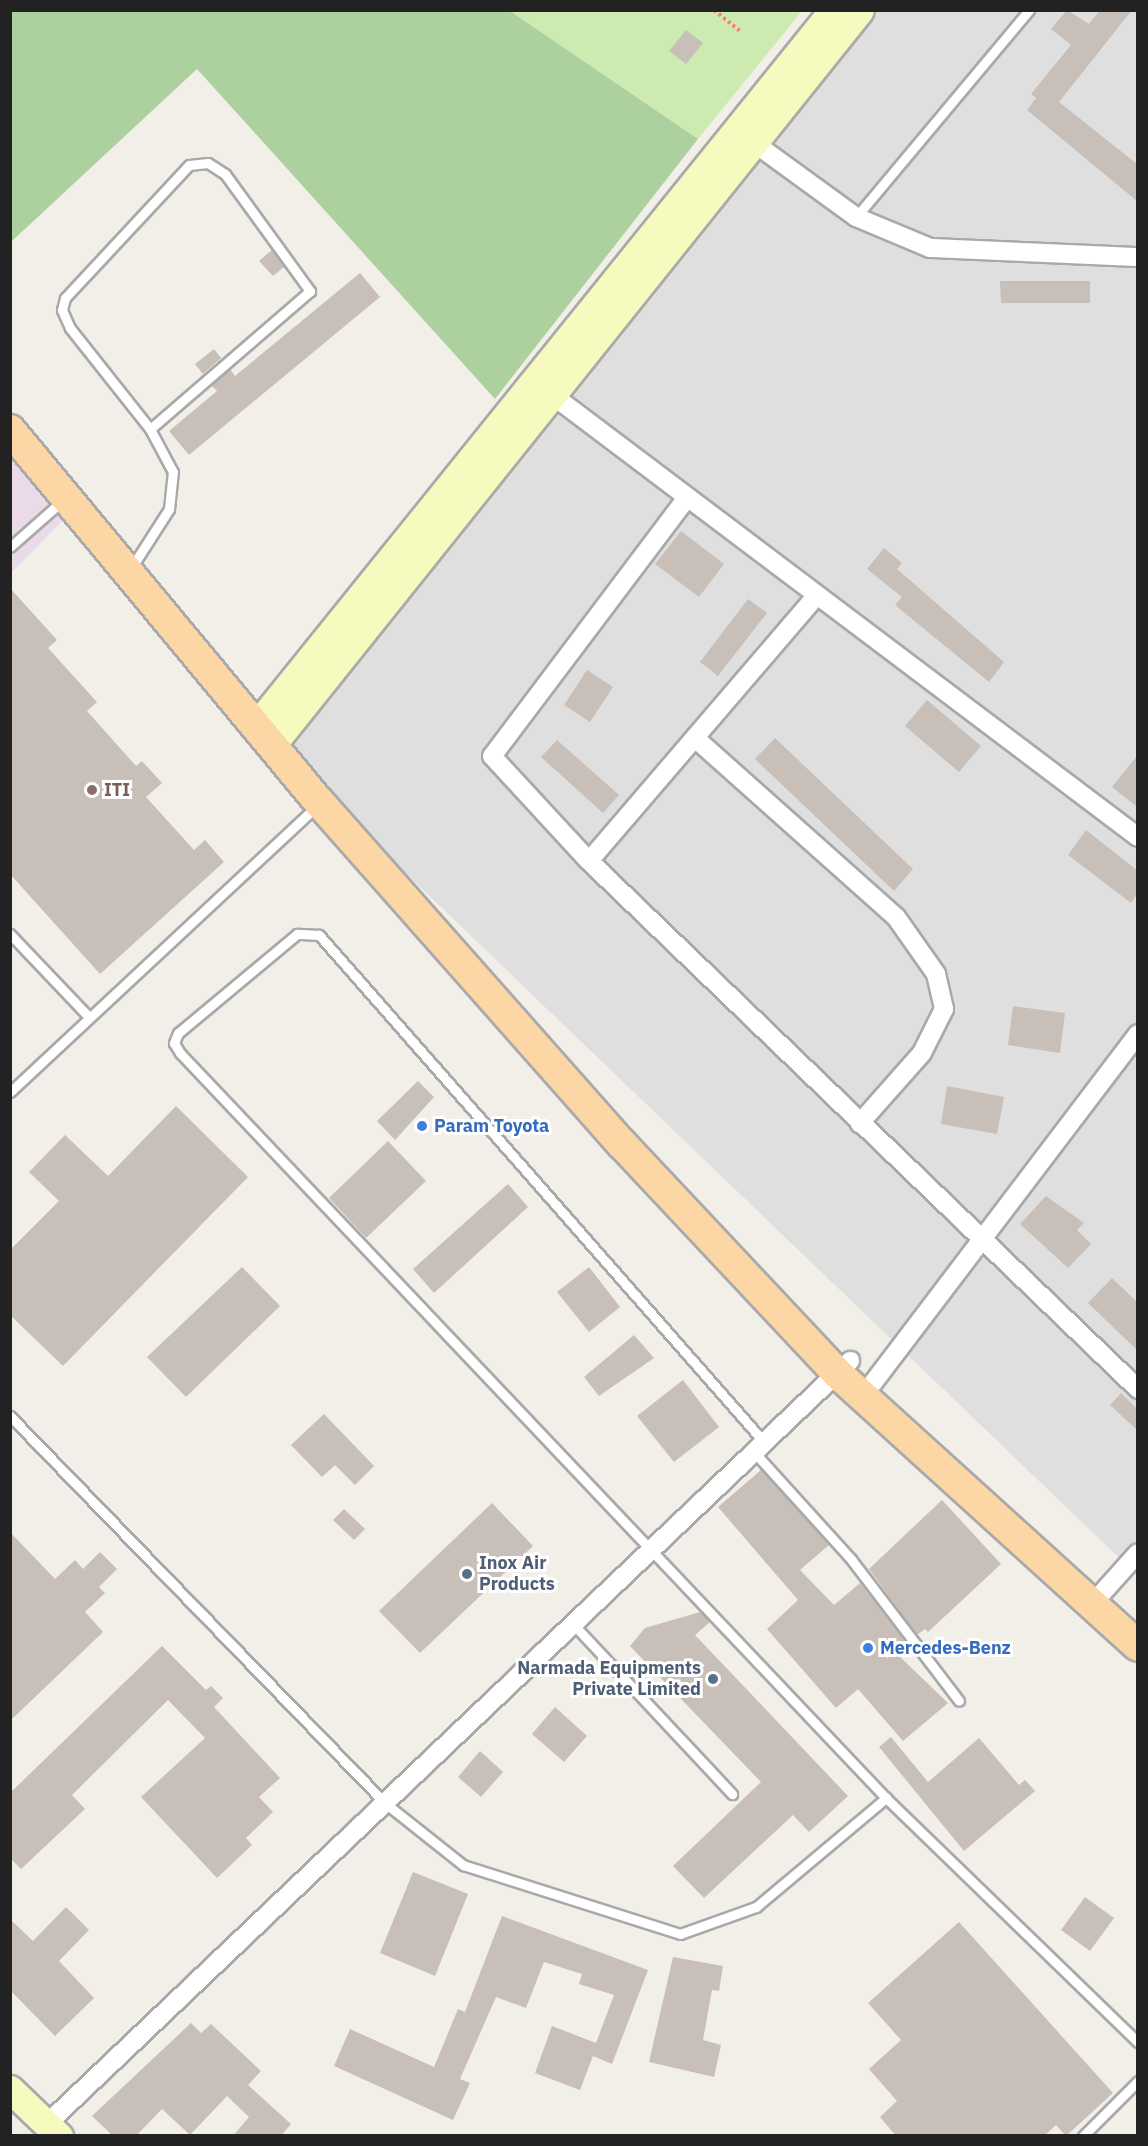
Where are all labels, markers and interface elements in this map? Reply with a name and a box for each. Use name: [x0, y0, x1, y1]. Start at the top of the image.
place label: ITI: [104, 779, 130, 801]
marker: ITI: [85, 783, 99, 797]
place label: Param Toyota: [434, 1115, 549, 1137]
marker: Param Toyota: [415, 1119, 429, 1133]
place label: Inox Air Products: [479, 1553, 555, 1596]
marker: Inox Air Products: [460, 1567, 474, 1581]
place label: Mercedes-Benz: [880, 1637, 1011, 1659]
marker: Mercedes-Benz: [861, 1641, 875, 1655]
place label: Narmada Equipments Private Limited: [517, 1658, 701, 1700]
marker: Narmada Equipments Private Limited: [706, 1672, 720, 1686]

